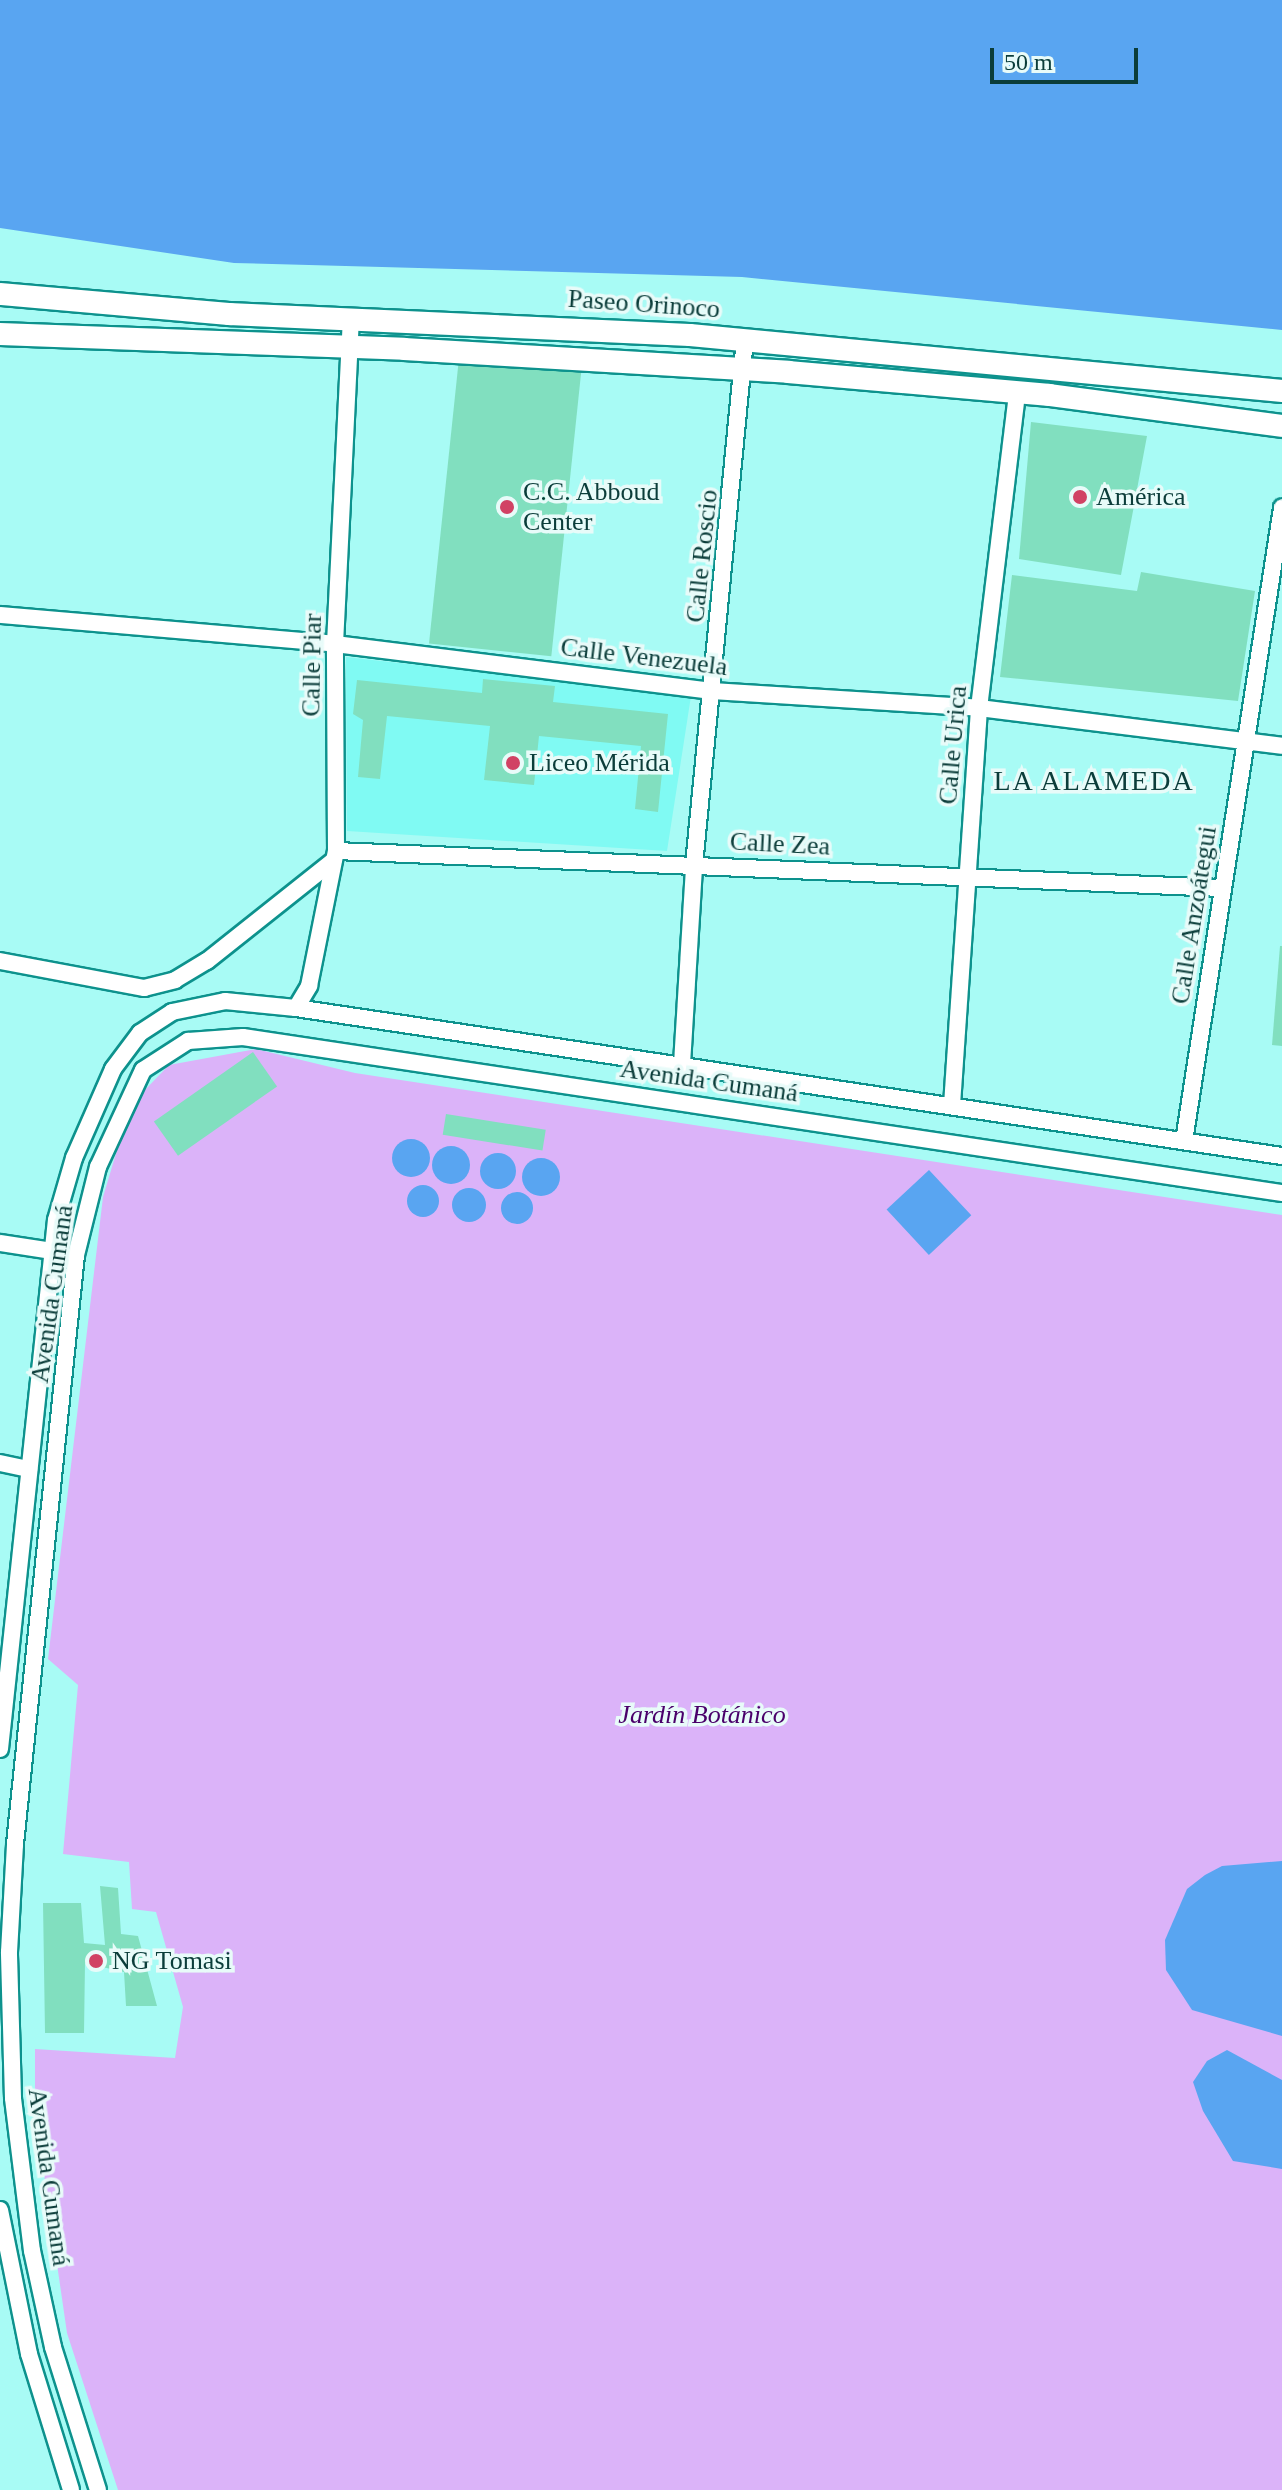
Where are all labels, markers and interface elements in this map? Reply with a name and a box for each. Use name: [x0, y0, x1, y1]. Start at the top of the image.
scale bar: [994, 32, 1142, 82]
text: 50 m: [1004, 49, 1053, 75]
street label: Paseo Orinoco: [567, 283, 721, 325]
place label: C.C. Abboud Center: [523, 476, 661, 538]
place label: América: [1096, 481, 1186, 513]
street label: Calle Roscio: [680, 488, 724, 624]
marker: América: [1071, 488, 1089, 506]
marker: C.C. Abboud Center: [498, 498, 516, 516]
street label: Calle Piar: [296, 613, 328, 717]
street label: Calle Venezuela: [559, 631, 729, 683]
street label: Calle Urica: [932, 684, 974, 806]
place label: Liceo Mérida: [529, 747, 670, 779]
marker: Liceo Mérida: [504, 754, 522, 772]
district label: LA ALAMEDA: [992, 764, 1196, 798]
street label: Calle Anzoátegui: [1164, 823, 1224, 1007]
street label: Calle Zea: [729, 826, 831, 862]
street label: Avenida Cumaná: [618, 1053, 800, 1109]
street label: Avenida Cumaná: [24, 1203, 80, 1385]
park label: Jardín Botánico: [618, 1699, 786, 1731]
place label: NG Tomasi: [112, 1945, 232, 1977]
marker: NG Tomasi: [87, 1952, 105, 1970]
street label: Avenida Cumaná: [21, 2086, 77, 2268]

